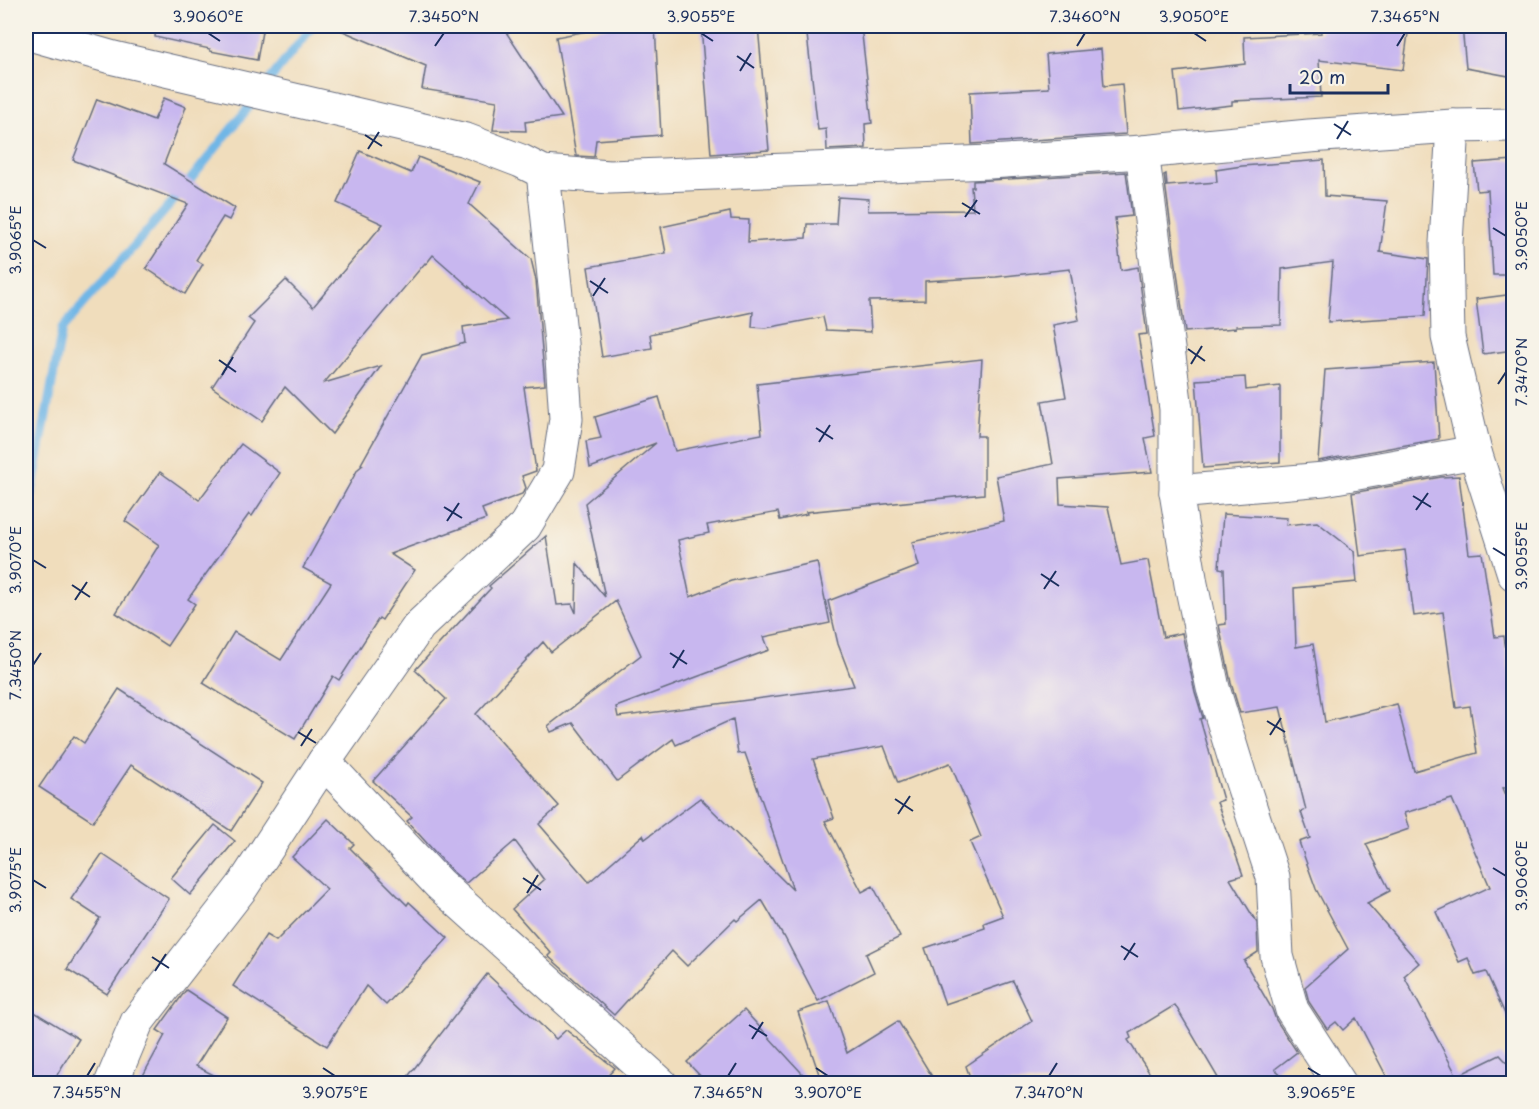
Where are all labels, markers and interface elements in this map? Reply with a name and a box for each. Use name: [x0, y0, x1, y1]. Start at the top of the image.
text: 3.9060°E: [172, 4, 244, 27]
text: 7.3450°N: [409, 4, 479, 27]
text: 3.9055°E: [667, 4, 735, 27]
text: 7.3460°N: [1049, 4, 1121, 27]
text: 3.9050°E: [1159, 4, 1229, 27]
text: 7.3465°N: [1370, 4, 1440, 27]
scale bar: [1290, 57, 1388, 95]
text: 20 m: [1299, 63, 1345, 90]
text: 3.9050°E: [1509, 201, 1532, 271]
text: 3.9065°E: [3, 205, 26, 275]
text: 7.3470°N: [1509, 338, 1532, 406]
text: 3.9055°E: [1509, 522, 1532, 590]
text: 3.9070°E: [3, 526, 26, 594]
text: 7.3450°N: [3, 630, 26, 700]
text: 3.9060°E: [1509, 840, 1532, 912]
text: 3.9075°E: [3, 847, 26, 913]
text: 7.3455°N: [53, 1080, 121, 1103]
text: 3.9075°E: [302, 1080, 368, 1103]
text: 7.3465°N: [693, 1080, 763, 1103]
text: 3.9070°E: [794, 1080, 862, 1103]
text: 7.3470°N: [1015, 1080, 1083, 1103]
text: 3.9065°E: [1286, 1080, 1356, 1103]

